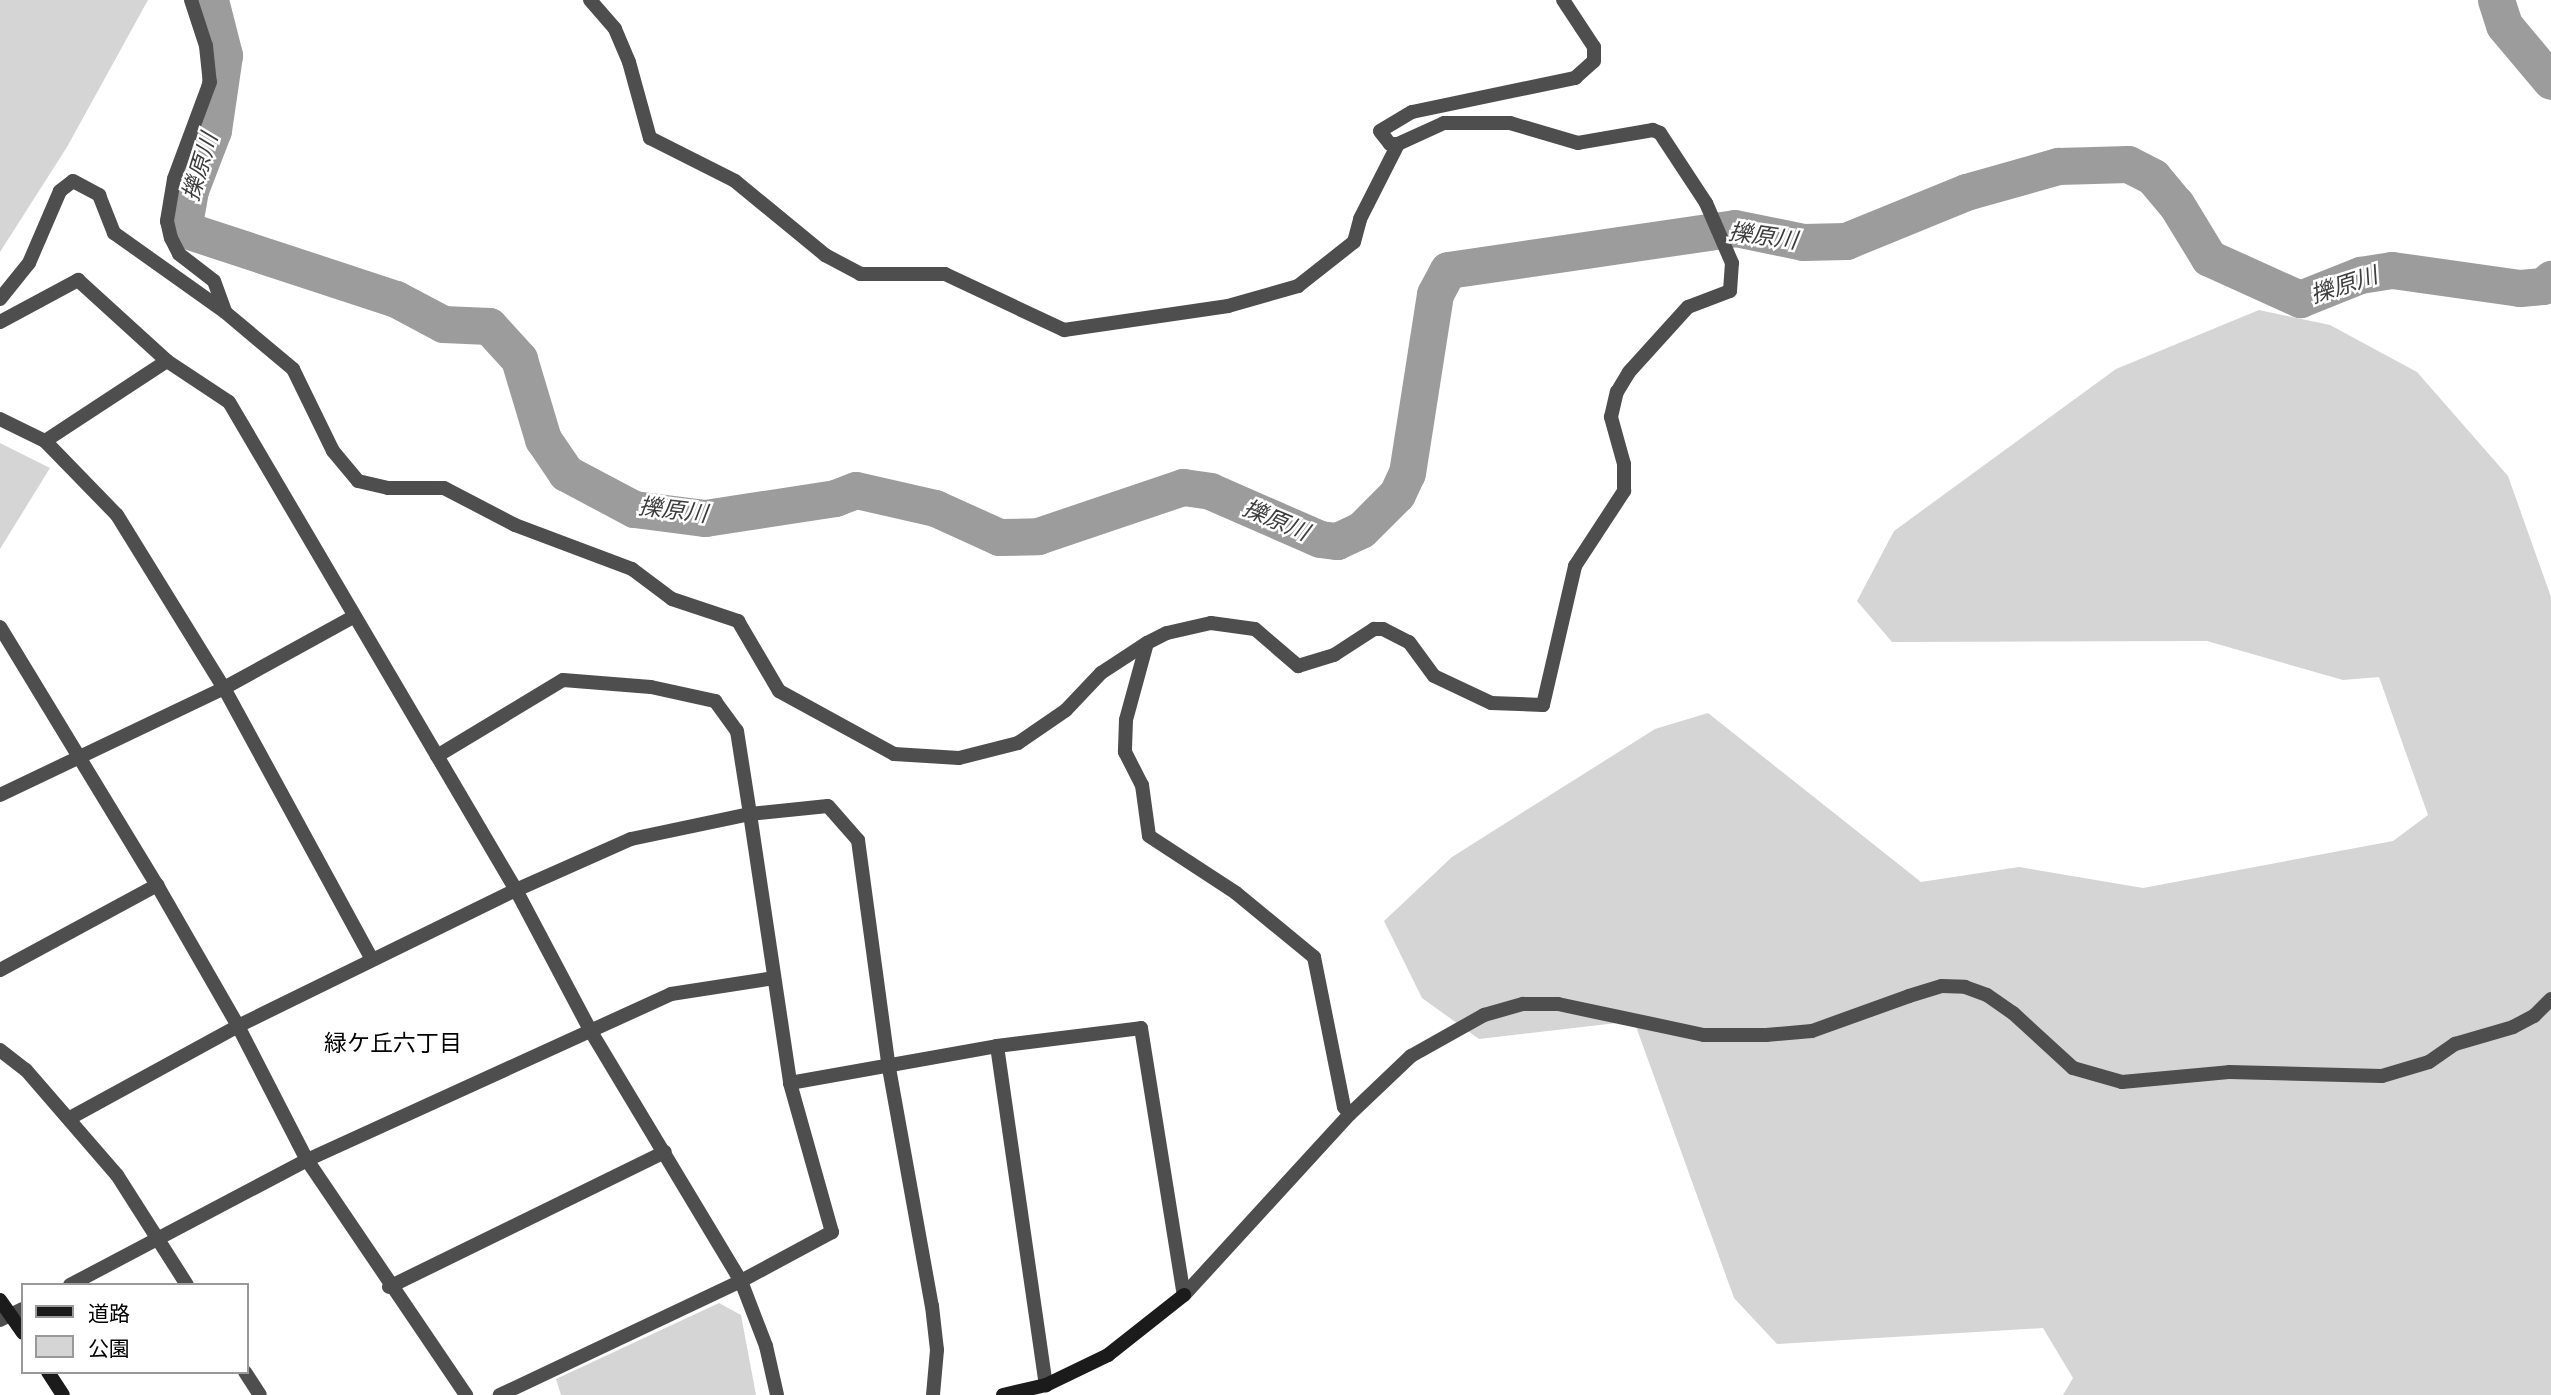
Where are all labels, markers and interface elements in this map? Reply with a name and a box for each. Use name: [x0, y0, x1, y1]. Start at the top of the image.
water label: 擽原川: [177, 130, 223, 204]
water label: 擽原川: [1727, 218, 1799, 254]
water label: 擽原川: [2307, 261, 2381, 309]
water label: 擽原川: [637, 492, 709, 528]
water label: 擽原川: [1239, 494, 1313, 546]
district label: 緑ケ丘六丁目: [324, 1029, 462, 1057]
legend: [21, 1283, 248, 1374]
text: 道路: [88, 1300, 130, 1326]
text: 公園: [88, 1335, 130, 1361]

